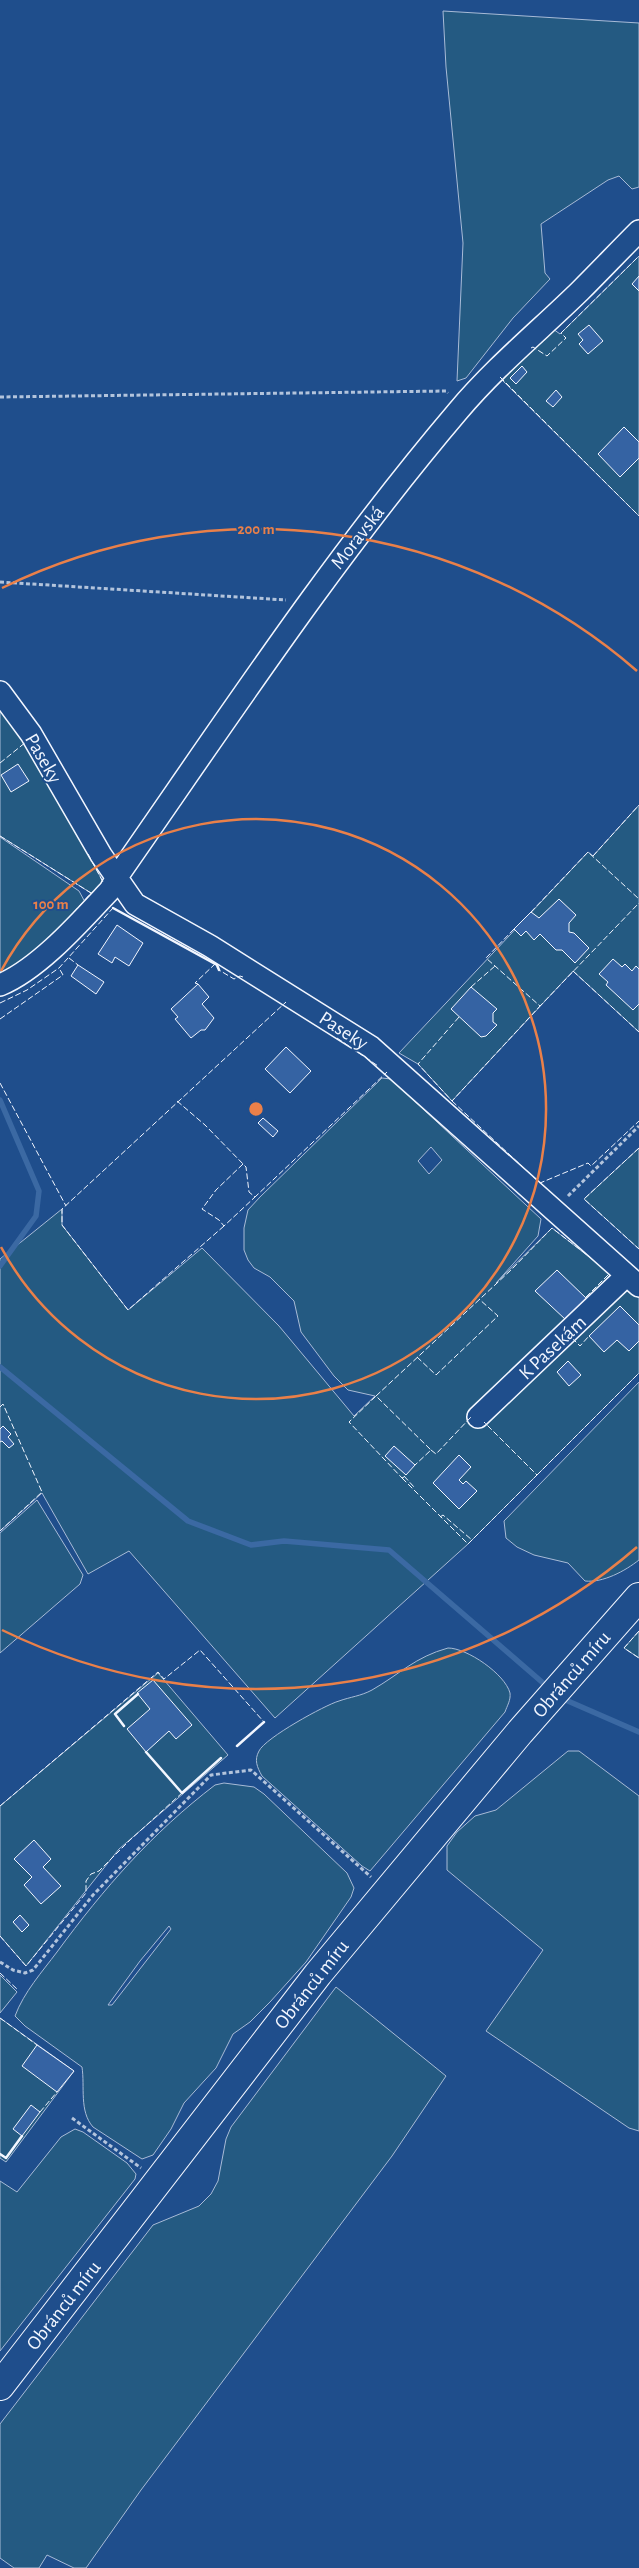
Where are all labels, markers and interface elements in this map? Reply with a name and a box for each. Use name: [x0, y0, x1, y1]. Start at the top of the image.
street label: Moravská: [327, 502, 388, 573]
text: 200 m: [237, 522, 275, 537]
street label: Paseky: [21, 730, 65, 787]
text: 100 m: [33, 897, 69, 912]
street label: Paseky: [316, 1008, 372, 1054]
centre of rings: [247, 1100, 265, 1118]
street label: K Pasekám: [515, 1312, 590, 1384]
street label: Obránců míru: [529, 1628, 614, 1722]
street label: Obránců míru: [271, 1936, 353, 2033]
street label: Obránců míru: [23, 2257, 105, 2354]

